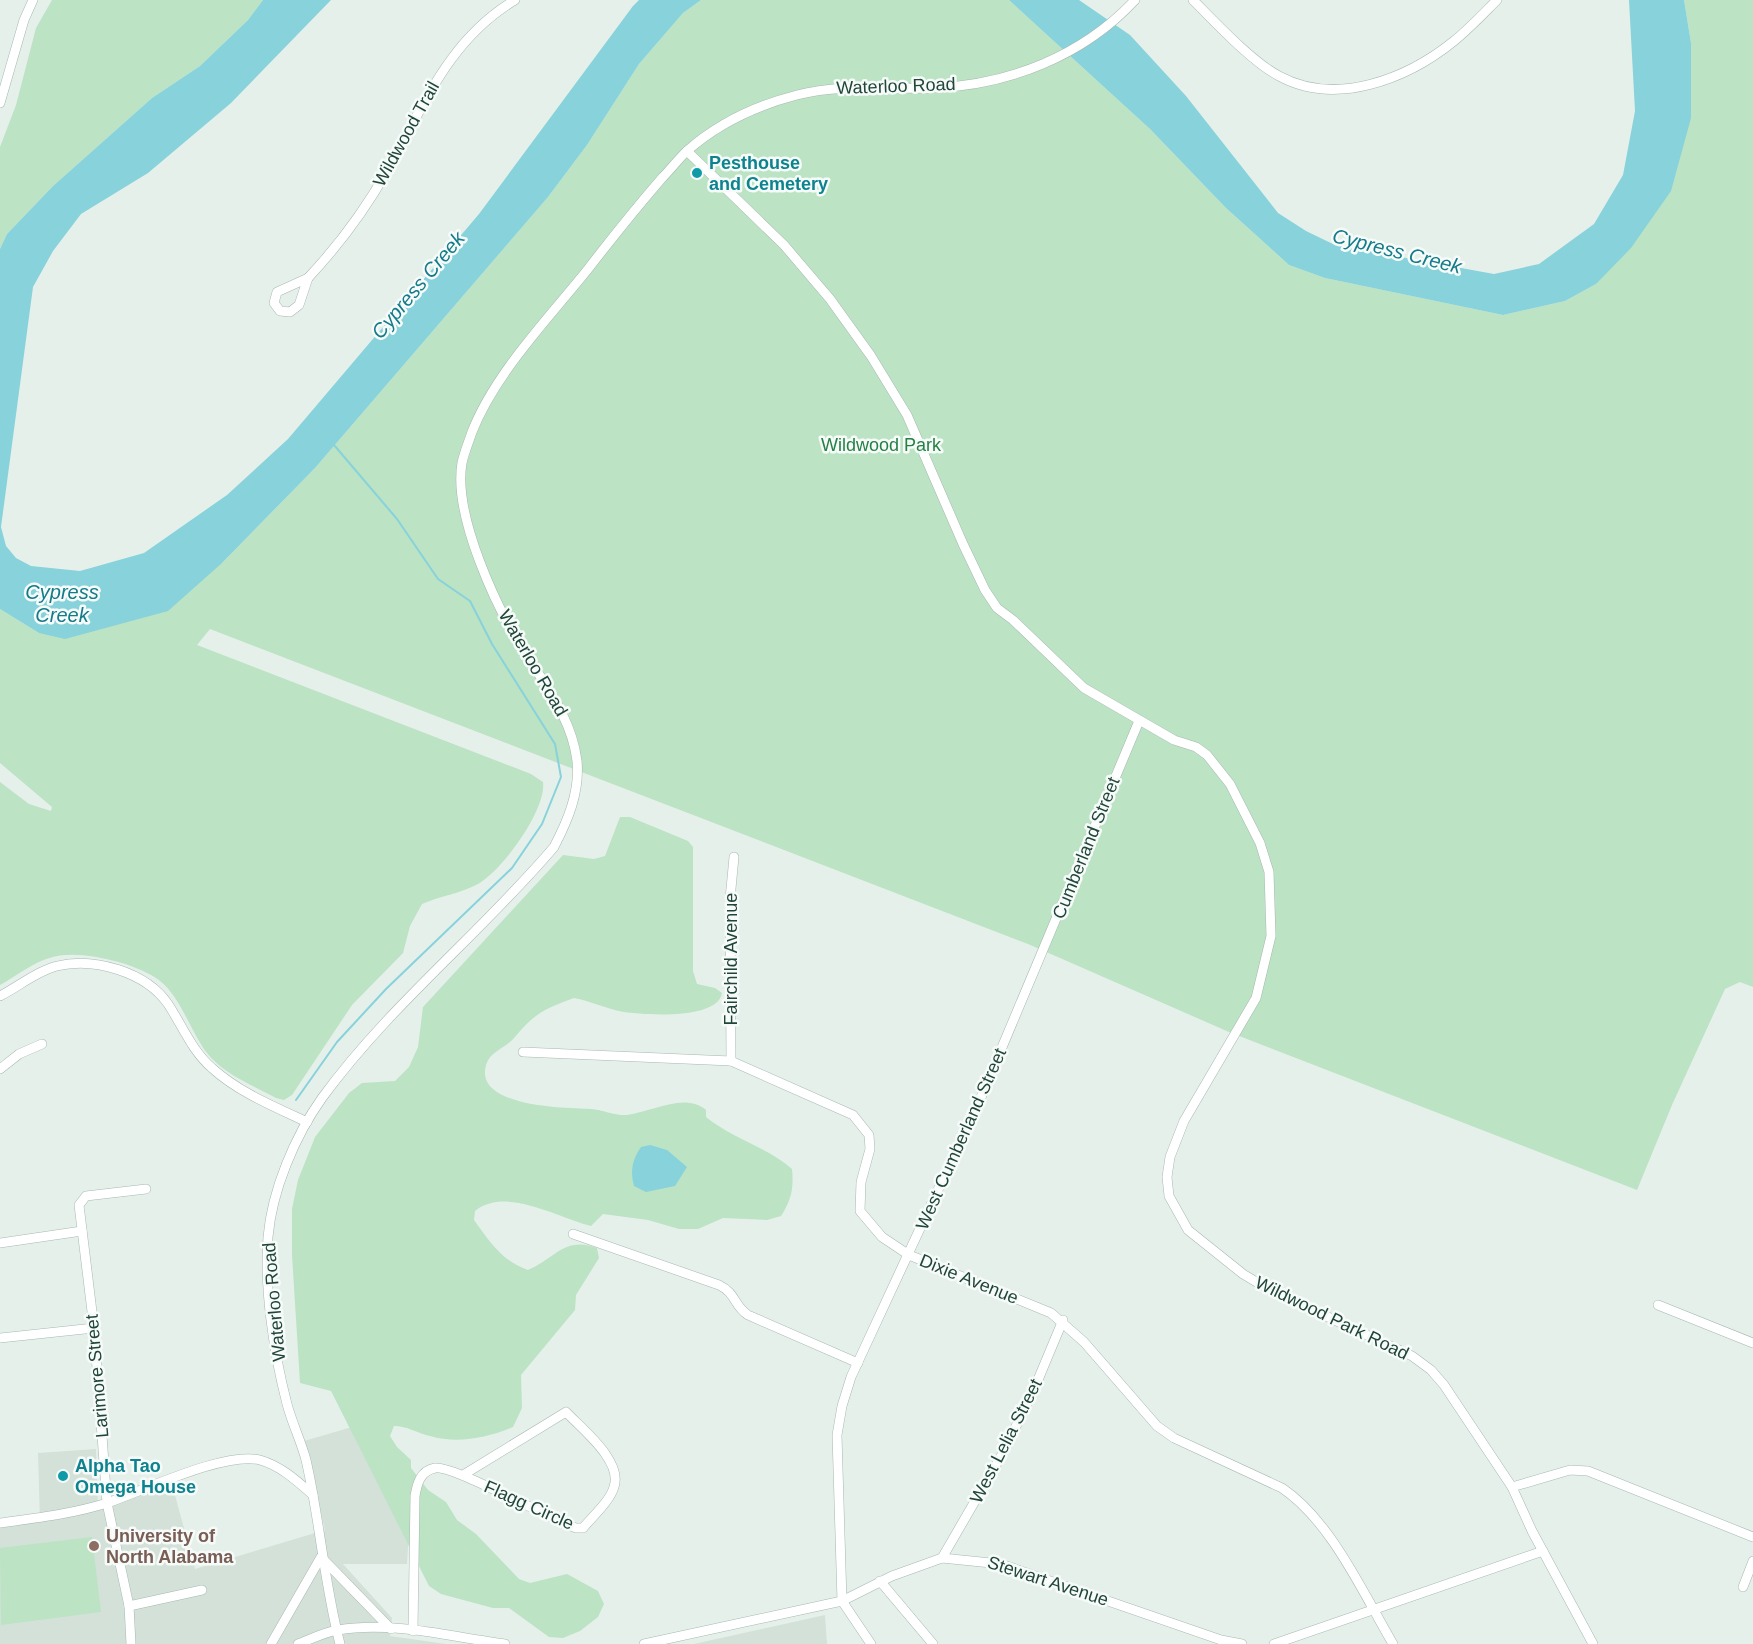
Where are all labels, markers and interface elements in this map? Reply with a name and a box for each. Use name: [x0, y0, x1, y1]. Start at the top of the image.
street label: Waterloo Road: [836, 74, 956, 98]
street label: Wildwood Trail: [369, 78, 443, 190]
place label: Pesthouse and Cemetery: [709, 153, 828, 194]
marker: Pesthouse and Cemetery: [690, 166, 704, 180]
water label: Cypress Creek: [1330, 224, 1465, 278]
water label: Cypress Creek: [367, 227, 470, 343]
park label: Wildwood Park: [821, 435, 942, 455]
water label: Cypress Creek: [25, 581, 99, 626]
street label: Waterloo Road: [494, 606, 572, 720]
street label: Cumberland Street: [1048, 774, 1124, 922]
street label: Fairchild Avenue: [721, 893, 741, 1025]
street label: West Cumberland Street: [912, 1045, 1010, 1233]
street label: Waterloo Road: [259, 1242, 289, 1362]
street label: Dixie Avenue: [917, 1250, 1021, 1308]
street label: Wildwood Park Road: [1252, 1272, 1412, 1364]
street label: Larimore Street: [82, 1313, 112, 1439]
street label: West Lelia Street: [966, 1376, 1046, 1506]
place label: Alpha Tao Omega House: [75, 1456, 196, 1497]
marker: Alpha Tao Omega House: [56, 1469, 70, 1483]
street label: Flagg Circle: [481, 1476, 577, 1534]
place label: University of North Alabama: [106, 1526, 234, 1567]
marker: University of North Alabama: [87, 1539, 101, 1553]
street label: Stewart Avenue: [985, 1552, 1111, 1610]

